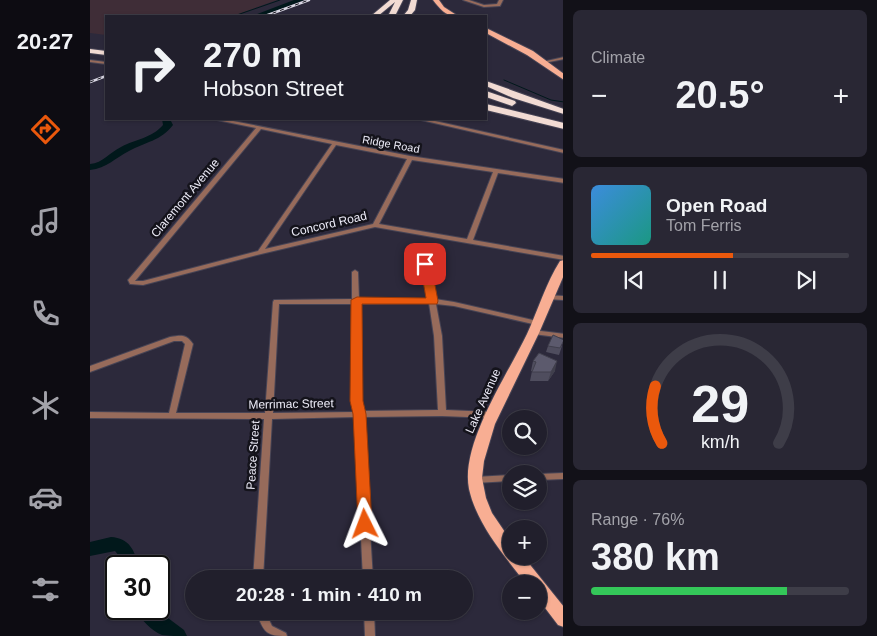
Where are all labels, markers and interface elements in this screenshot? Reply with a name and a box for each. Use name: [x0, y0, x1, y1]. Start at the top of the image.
text: 20:27: [17, 29, 73, 54]
icon: right: [120, 35, 185, 100]
text: 270 m: [203, 35, 302, 74]
text: Climate: [591, 49, 645, 66]
text: 20.5°: [675, 74, 765, 116]
text: Hobson Street: [203, 76, 344, 101]
text: −: [591, 80, 607, 111]
text: +: [833, 80, 849, 111]
icon: directions: [28, 112, 63, 147]
street label: Ridge Road: [361, 133, 421, 155]
street label: Claremont Avenue: [148, 156, 222, 240]
text: Open Road: [666, 195, 767, 216]
icon: music: [28, 204, 63, 239]
street label: Concord Road: [290, 208, 368, 240]
text: Tom Ferris: [666, 217, 742, 234]
pin: [404, 243, 446, 285]
icon: arrive: [411, 250, 439, 278]
icon: previous: [620, 266, 648, 294]
icon: pause: [706, 266, 734, 294]
icon: next: [792, 266, 820, 294]
icon: phone: [28, 296, 63, 331]
street label: Lake Avenue: [463, 366, 504, 435]
text: 29: [691, 375, 749, 433]
icon: climate: [28, 388, 63, 423]
street label: Merrimac Street: [248, 396, 334, 412]
map controls: [502, 410, 547, 620]
button: search: [502, 410, 547, 455]
street label: Peace Street: [244, 419, 262, 490]
text: km/h: [701, 432, 739, 452]
button: layers: [502, 465, 547, 510]
icon: car: [28, 480, 63, 515]
position arrow: [338, 497, 390, 549]
text: Range · 76%: [591, 511, 684, 528]
button: +: [502, 520, 547, 565]
text: 380 km: [591, 536, 720, 578]
speed limit sign: 30: [105, 555, 170, 620]
icon: filters: [28, 572, 63, 607]
button: −: [502, 575, 547, 620]
text: 20:28 · 1 min · 410 m: [236, 584, 422, 605]

